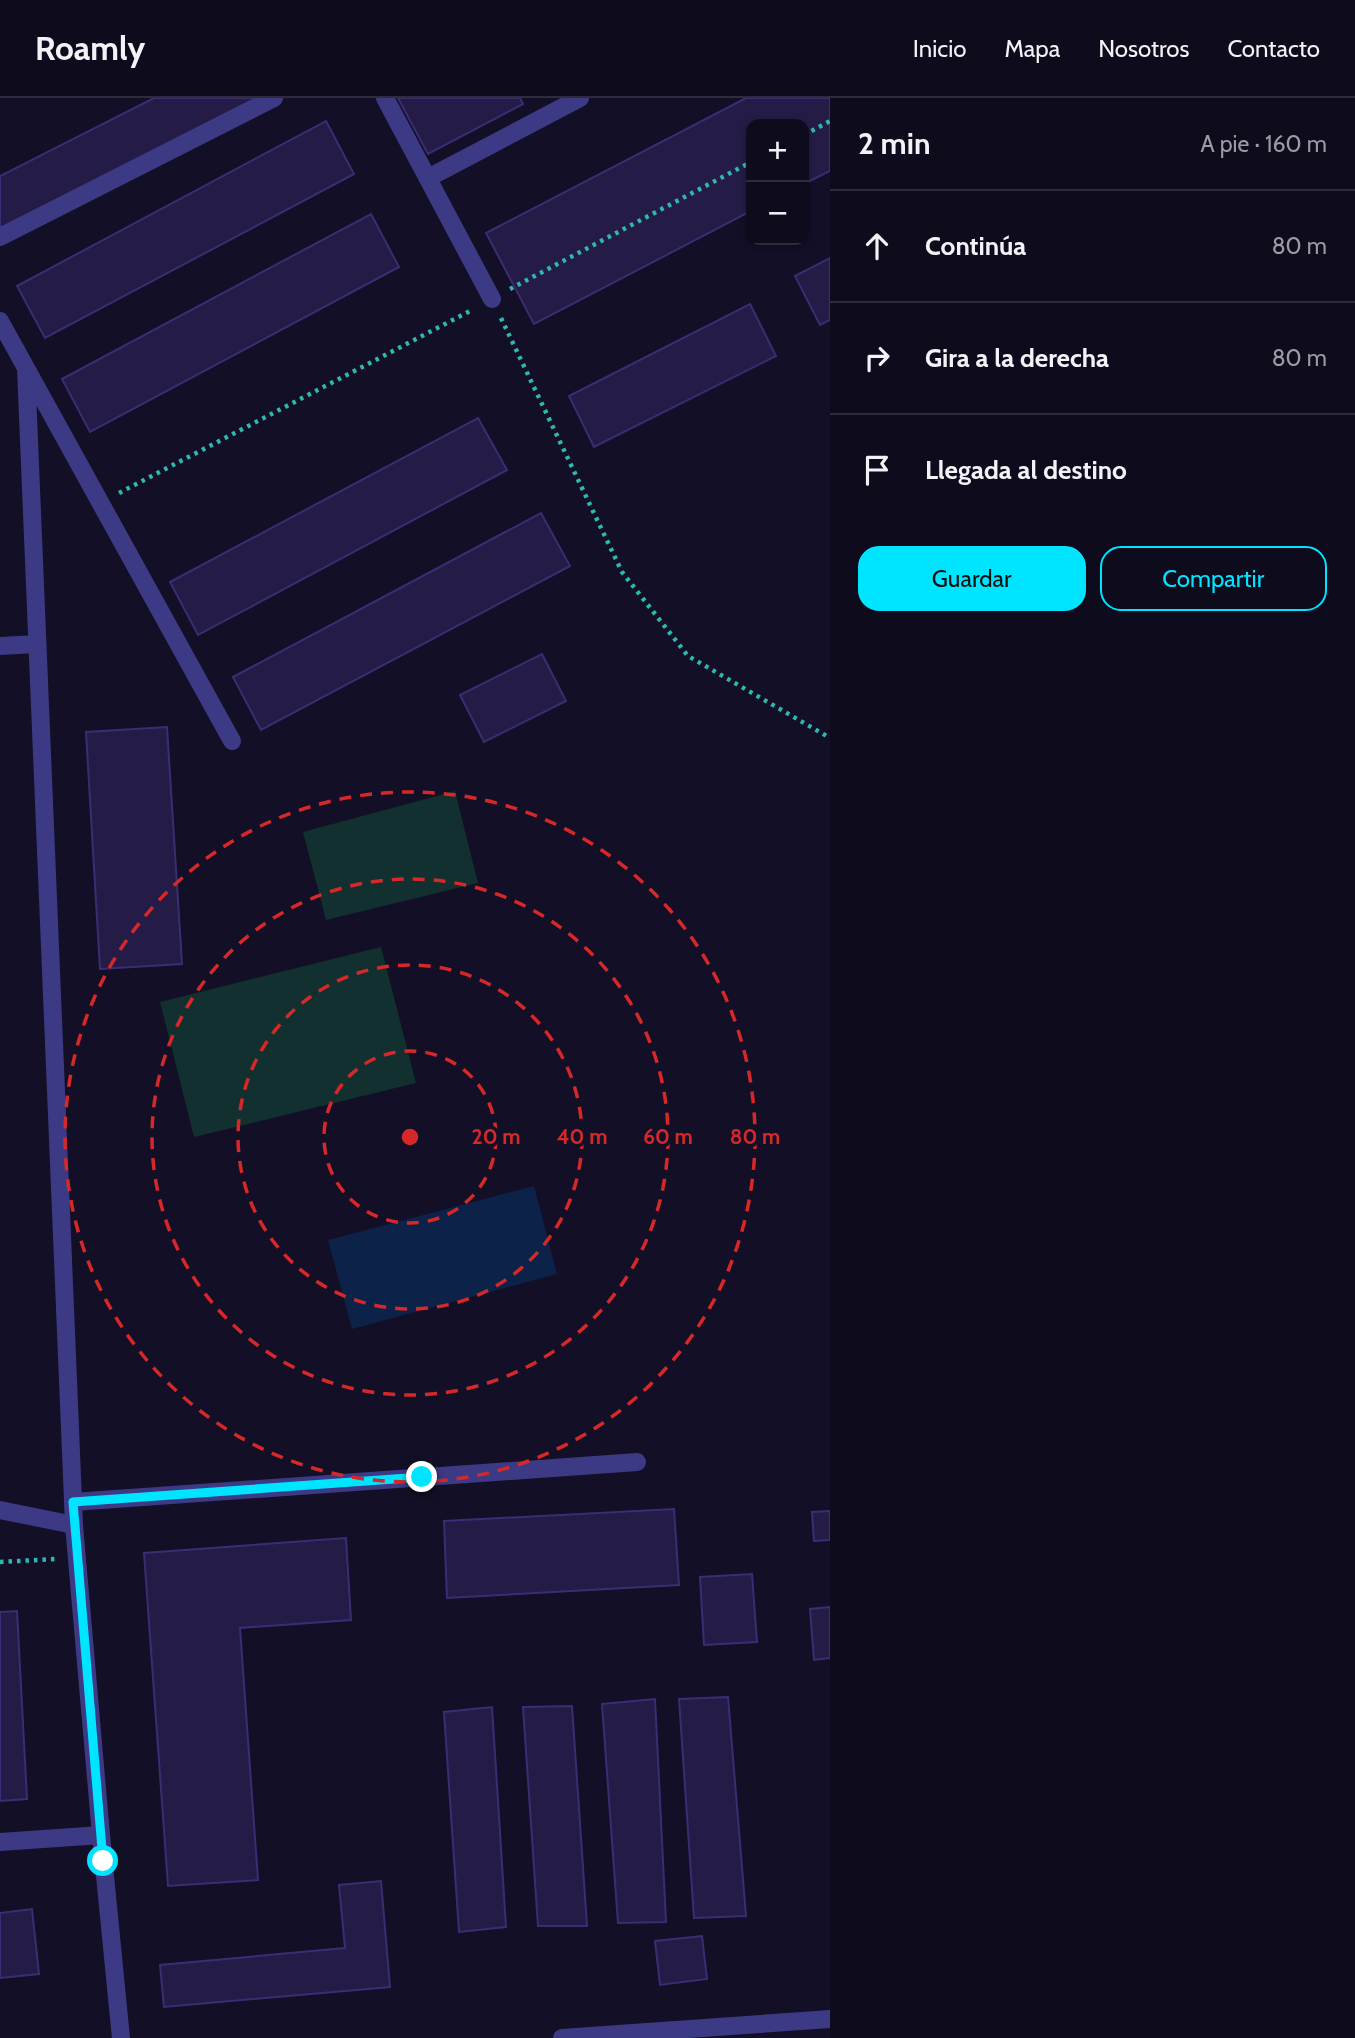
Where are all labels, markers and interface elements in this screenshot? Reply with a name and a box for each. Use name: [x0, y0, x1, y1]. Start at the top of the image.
text: Roamly: [35, 28, 145, 68]
text: Inicio: [913, 34, 966, 63]
text: Mapa: [1004, 34, 1060, 63]
text: Nosotros: [1098, 34, 1189, 63]
text: Contacto: [1227, 34, 1320, 63]
map controls: [746, 119, 809, 245]
button: +: [746, 119, 809, 182]
text: 2 min: [858, 125, 930, 162]
text: A pie · 160 m: [1200, 130, 1327, 158]
button: −: [746, 182, 809, 245]
icon: ahead: [858, 227, 896, 265]
text: Continúa: [925, 230, 1026, 262]
text: 80 m: [1272, 232, 1327, 260]
icon: right: [858, 339, 896, 377]
text: Gira a la derecha: [925, 342, 1109, 374]
text: 80 m: [1272, 344, 1327, 372]
icon: arrive: [858, 451, 896, 489]
text: Llegada al destino: [925, 454, 1127, 486]
button: Guardar: [858, 546, 1086, 611]
button: Compartir: [1100, 546, 1327, 611]
text: 20 m: [472, 1124, 520, 1149]
text: 40 m: [557, 1124, 607, 1149]
text: 60 m: [643, 1124, 693, 1149]
text: 80 m: [730, 1124, 780, 1149]
centre of rings: [398, 1125, 422, 1149]
route end: [406, 1461, 437, 1492]
route start: [87, 1845, 118, 1876]

